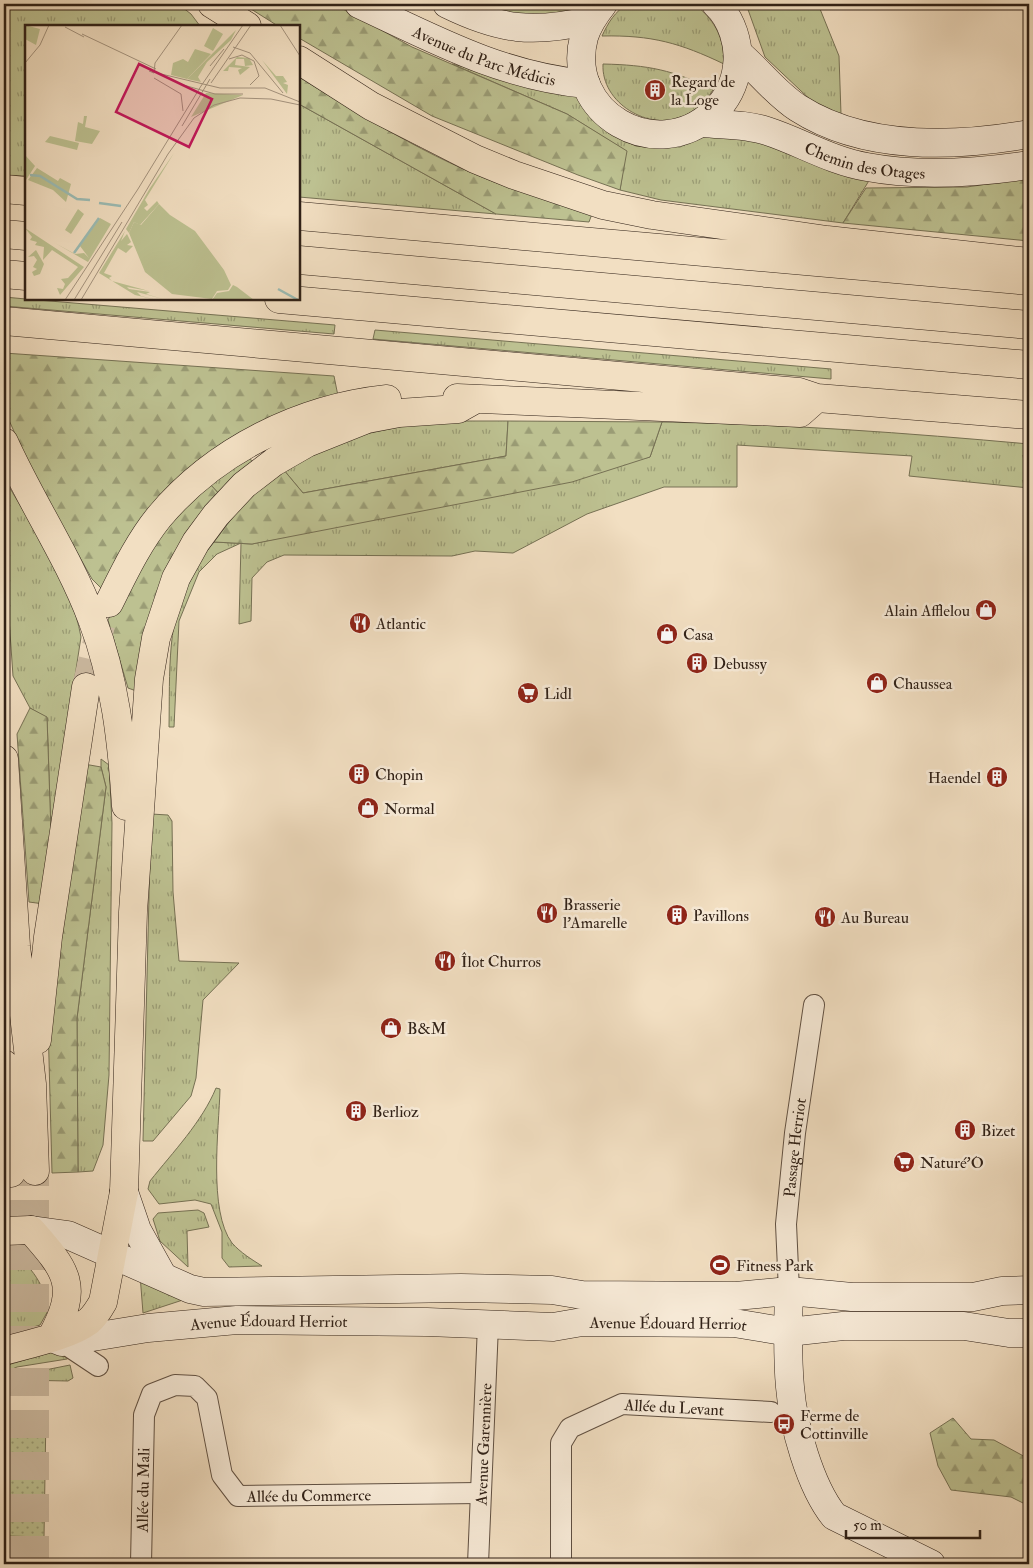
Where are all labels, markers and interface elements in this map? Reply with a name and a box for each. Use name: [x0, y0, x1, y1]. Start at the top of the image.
street label: Avenue du Parc Médicis: [408, 21, 557, 91]
inset map: [25, 25, 300, 300]
place label: Regard de la Loge: [671, 72, 735, 110]
building icon: Regard de la Loge: [643, 78, 667, 102]
street label: Chemin des Otages: [801, 138, 925, 184]
shop icon: Alain Afflelou: [974, 598, 998, 622]
place label: Alain Afflelou: [883, 601, 970, 621]
restaurant icon: Atlantic: [348, 611, 372, 635]
place label: Atlantic: [375, 614, 427, 634]
shop icon: Casa: [655, 622, 679, 646]
place label: Casa: [683, 625, 714, 645]
building icon: Debussy: [685, 651, 709, 675]
place label: Debussy: [713, 654, 768, 674]
shop icon: Chaussea: [865, 671, 889, 695]
place label: Chaussea: [893, 674, 953, 694]
supermarket icon: Lidl: [516, 681, 540, 705]
place label: Lidl: [544, 684, 572, 704]
building icon: Chopin: [347, 762, 371, 786]
place label: Chopin: [375, 765, 423, 786]
building icon: Haendel: [985, 765, 1009, 789]
place label: Haendel: [928, 768, 981, 788]
shop icon: Normal: [356, 796, 380, 820]
place label: Normal: [384, 799, 435, 819]
place label: Brasserie l'Amarelle: [563, 895, 627, 933]
restaurant icon: Brasserie l'Amarelle: [535, 901, 559, 925]
building icon: Pavillons: [665, 903, 689, 927]
restaurant icon: Au Bureau: [813, 905, 837, 929]
place label: Pavillons: [693, 906, 749, 926]
place label: Au Bureau: [840, 908, 909, 928]
restaurant icon: Îlot Churros: [433, 949, 457, 973]
place label: Îlot Churros: [461, 952, 541, 972]
shop icon: B&M: [379, 1016, 403, 1040]
place label: B&M: [407, 1019, 446, 1039]
street label: Passage Herriot: [780, 1097, 811, 1198]
building icon: Berlioz: [344, 1099, 368, 1123]
place label: Berlioz: [372, 1102, 419, 1122]
building icon: Bizet: [953, 1118, 977, 1142]
place label: Bizet: [981, 1121, 1015, 1141]
supermarket icon: Naturé'O: [892, 1150, 916, 1174]
place label: Naturé'O: [920, 1153, 984, 1173]
sports icon: Fitness Park: [708, 1253, 732, 1277]
place label: Fitness Park: [736, 1256, 814, 1276]
street label: Avenue Édouard Herriot: [188, 1310, 348, 1335]
street label: Avenue Édouard Herriot: [588, 1312, 748, 1336]
street label: Avenue Garennière: [471, 1382, 497, 1507]
street label: Allée du Levant: [623, 1395, 724, 1420]
place label: Ferme de Cottinville: [800, 1406, 868, 1444]
bus stop icon: Ferme de Cottinville: [772, 1412, 796, 1436]
street label: Allée du Mali: [133, 1447, 154, 1534]
street label: Allée du Commerce: [246, 1485, 372, 1507]
scale bar: [846, 1508, 979, 1540]
text: 50 m: [853, 1516, 882, 1535]

